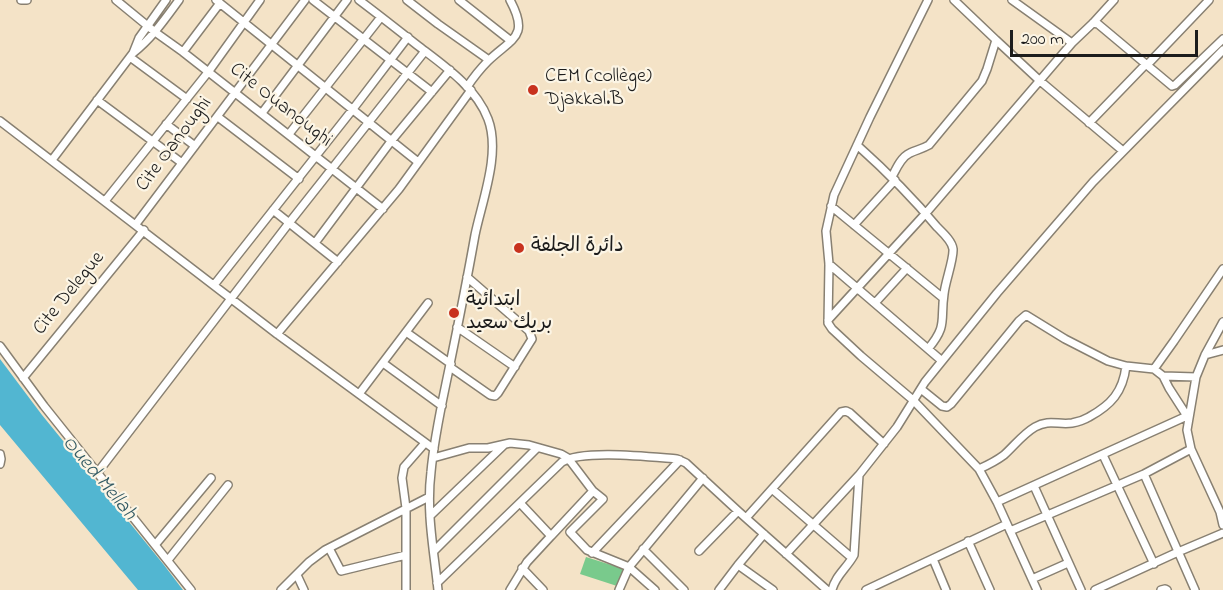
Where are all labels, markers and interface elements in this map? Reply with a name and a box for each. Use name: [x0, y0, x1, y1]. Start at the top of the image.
scale bar: [1013, 18, 1200, 56]
text: 200 m: [1021, 27, 1064, 53]
street label: Cite Ouanoughi: [224, 59, 336, 153]
place label: CEM (collège) Djakkal.B: [545, 66, 652, 113]
marker: CEM (collège) Djakkal.B: [526, 83, 540, 97]
street label: Cite Oanoughi: [132, 93, 218, 197]
place label: دائرة الجلفة: [531, 236, 624, 260]
marker: دائرة الجلفة: [512, 241, 526, 255]
street label: Cite Delegue: [29, 247, 111, 341]
place label: ابتدائية بريك سعيد: [466, 290, 552, 337]
marker: ابتدائية بريك سعيد: [447, 306, 461, 320]
water label: Oued Mellah: [55, 432, 141, 526]

